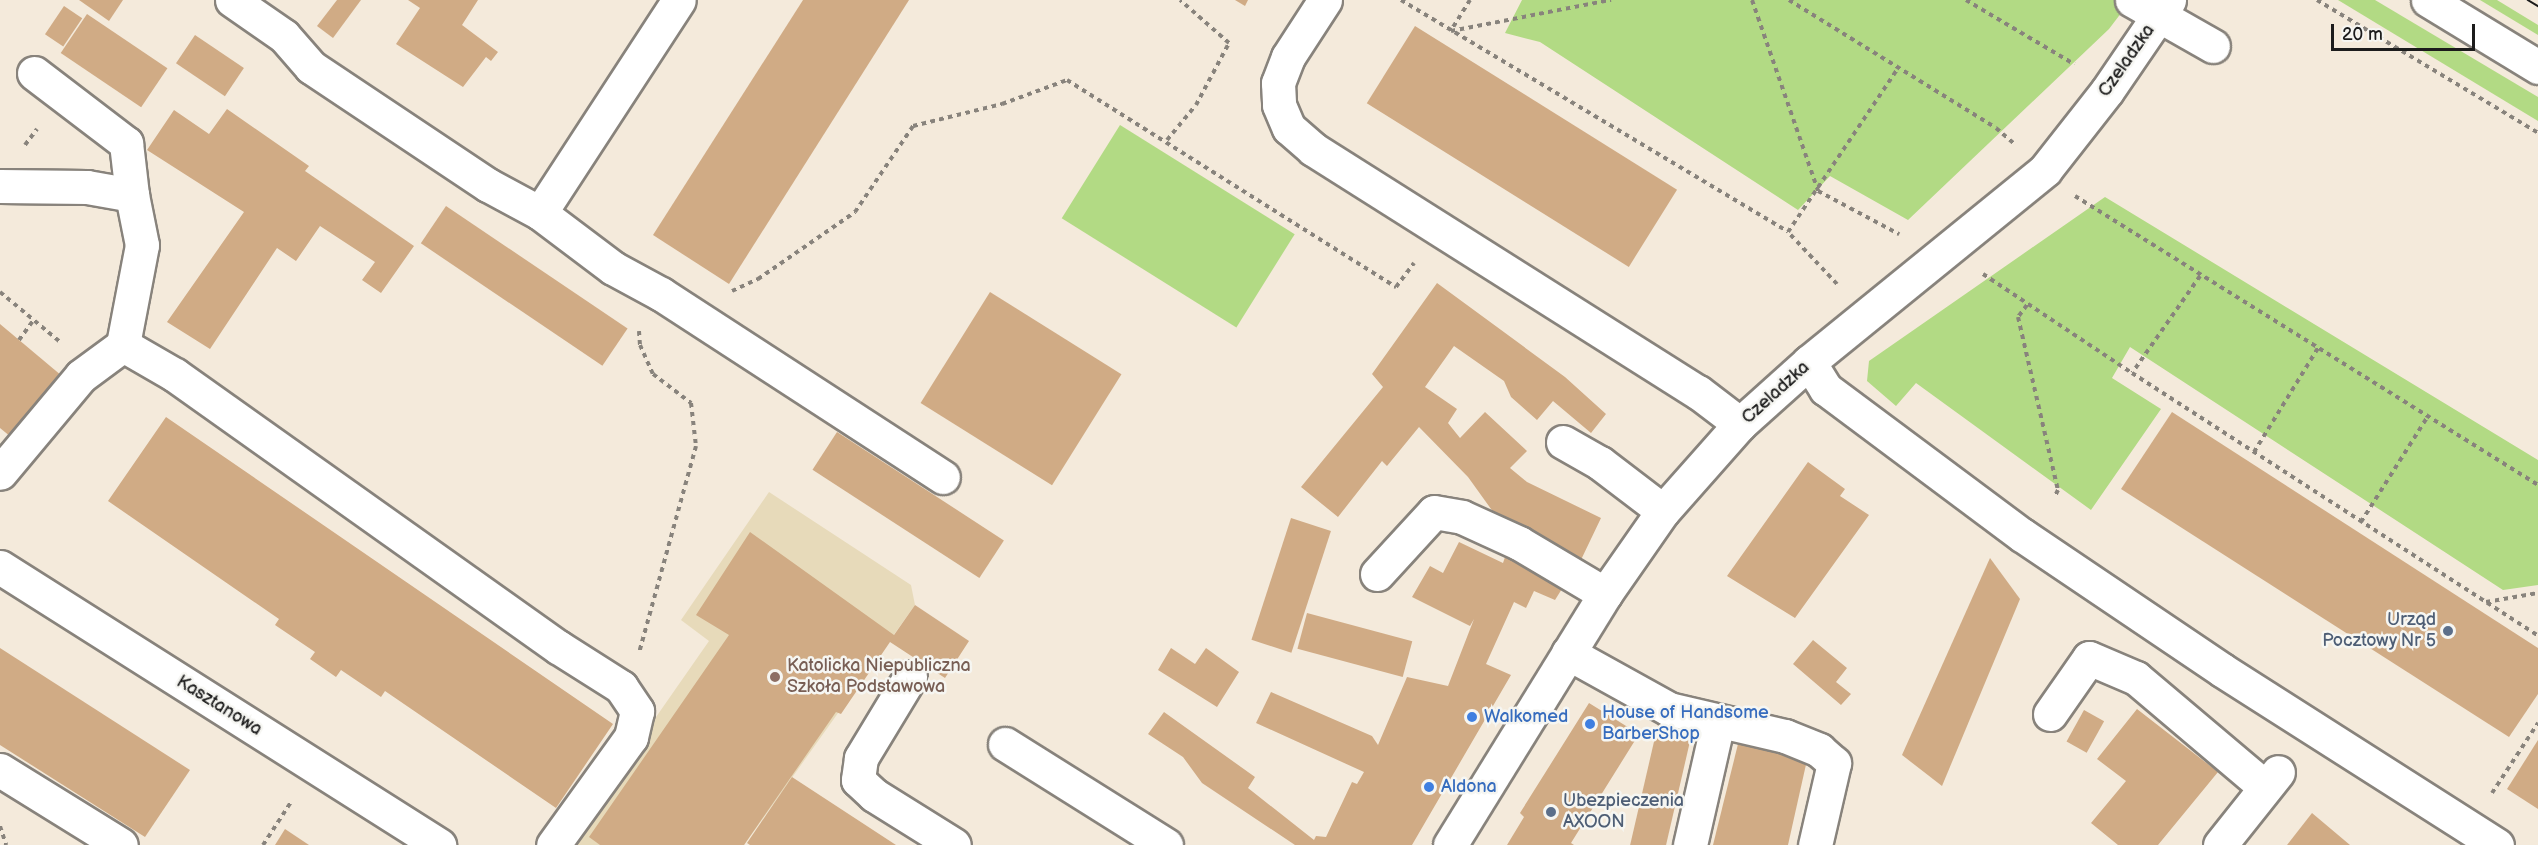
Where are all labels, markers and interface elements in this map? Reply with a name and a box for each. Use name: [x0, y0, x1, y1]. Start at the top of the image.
scale bar: [2334, 12, 2478, 50]
street label: Czeladzka: [2094, 21, 2160, 101]
text: 20 m: [2342, 24, 2383, 45]
street label: Czeladzka: [1738, 357, 1814, 429]
place label: Urząd Pocztowy Nr 5: [2321, 610, 2436, 652]
marker: Urząd Pocztowy Nr 5: [2441, 624, 2455, 638]
place label: Katolicka Niepubliczna Szkoła Podstawowa: [787, 656, 971, 698]
marker: Katolicka Niepubliczna Szkoła Podstawowa: [768, 670, 782, 684]
street label: Kasztanowa: [172, 671, 266, 741]
place label: House of Handsome BarberShop: [1602, 703, 1769, 746]
place label: Walkomed: [1484, 706, 1568, 728]
marker: Walkomed: [1465, 710, 1479, 724]
marker: House of Handsome BarberShop: [1583, 717, 1597, 731]
place label: Aldona: [1441, 776, 1497, 798]
marker: Aldona: [1422, 780, 1436, 794]
place label: Ubezpieczenia AXOON: [1563, 791, 1684, 834]
marker: Ubezpieczenia AXOON: [1544, 805, 1558, 819]

